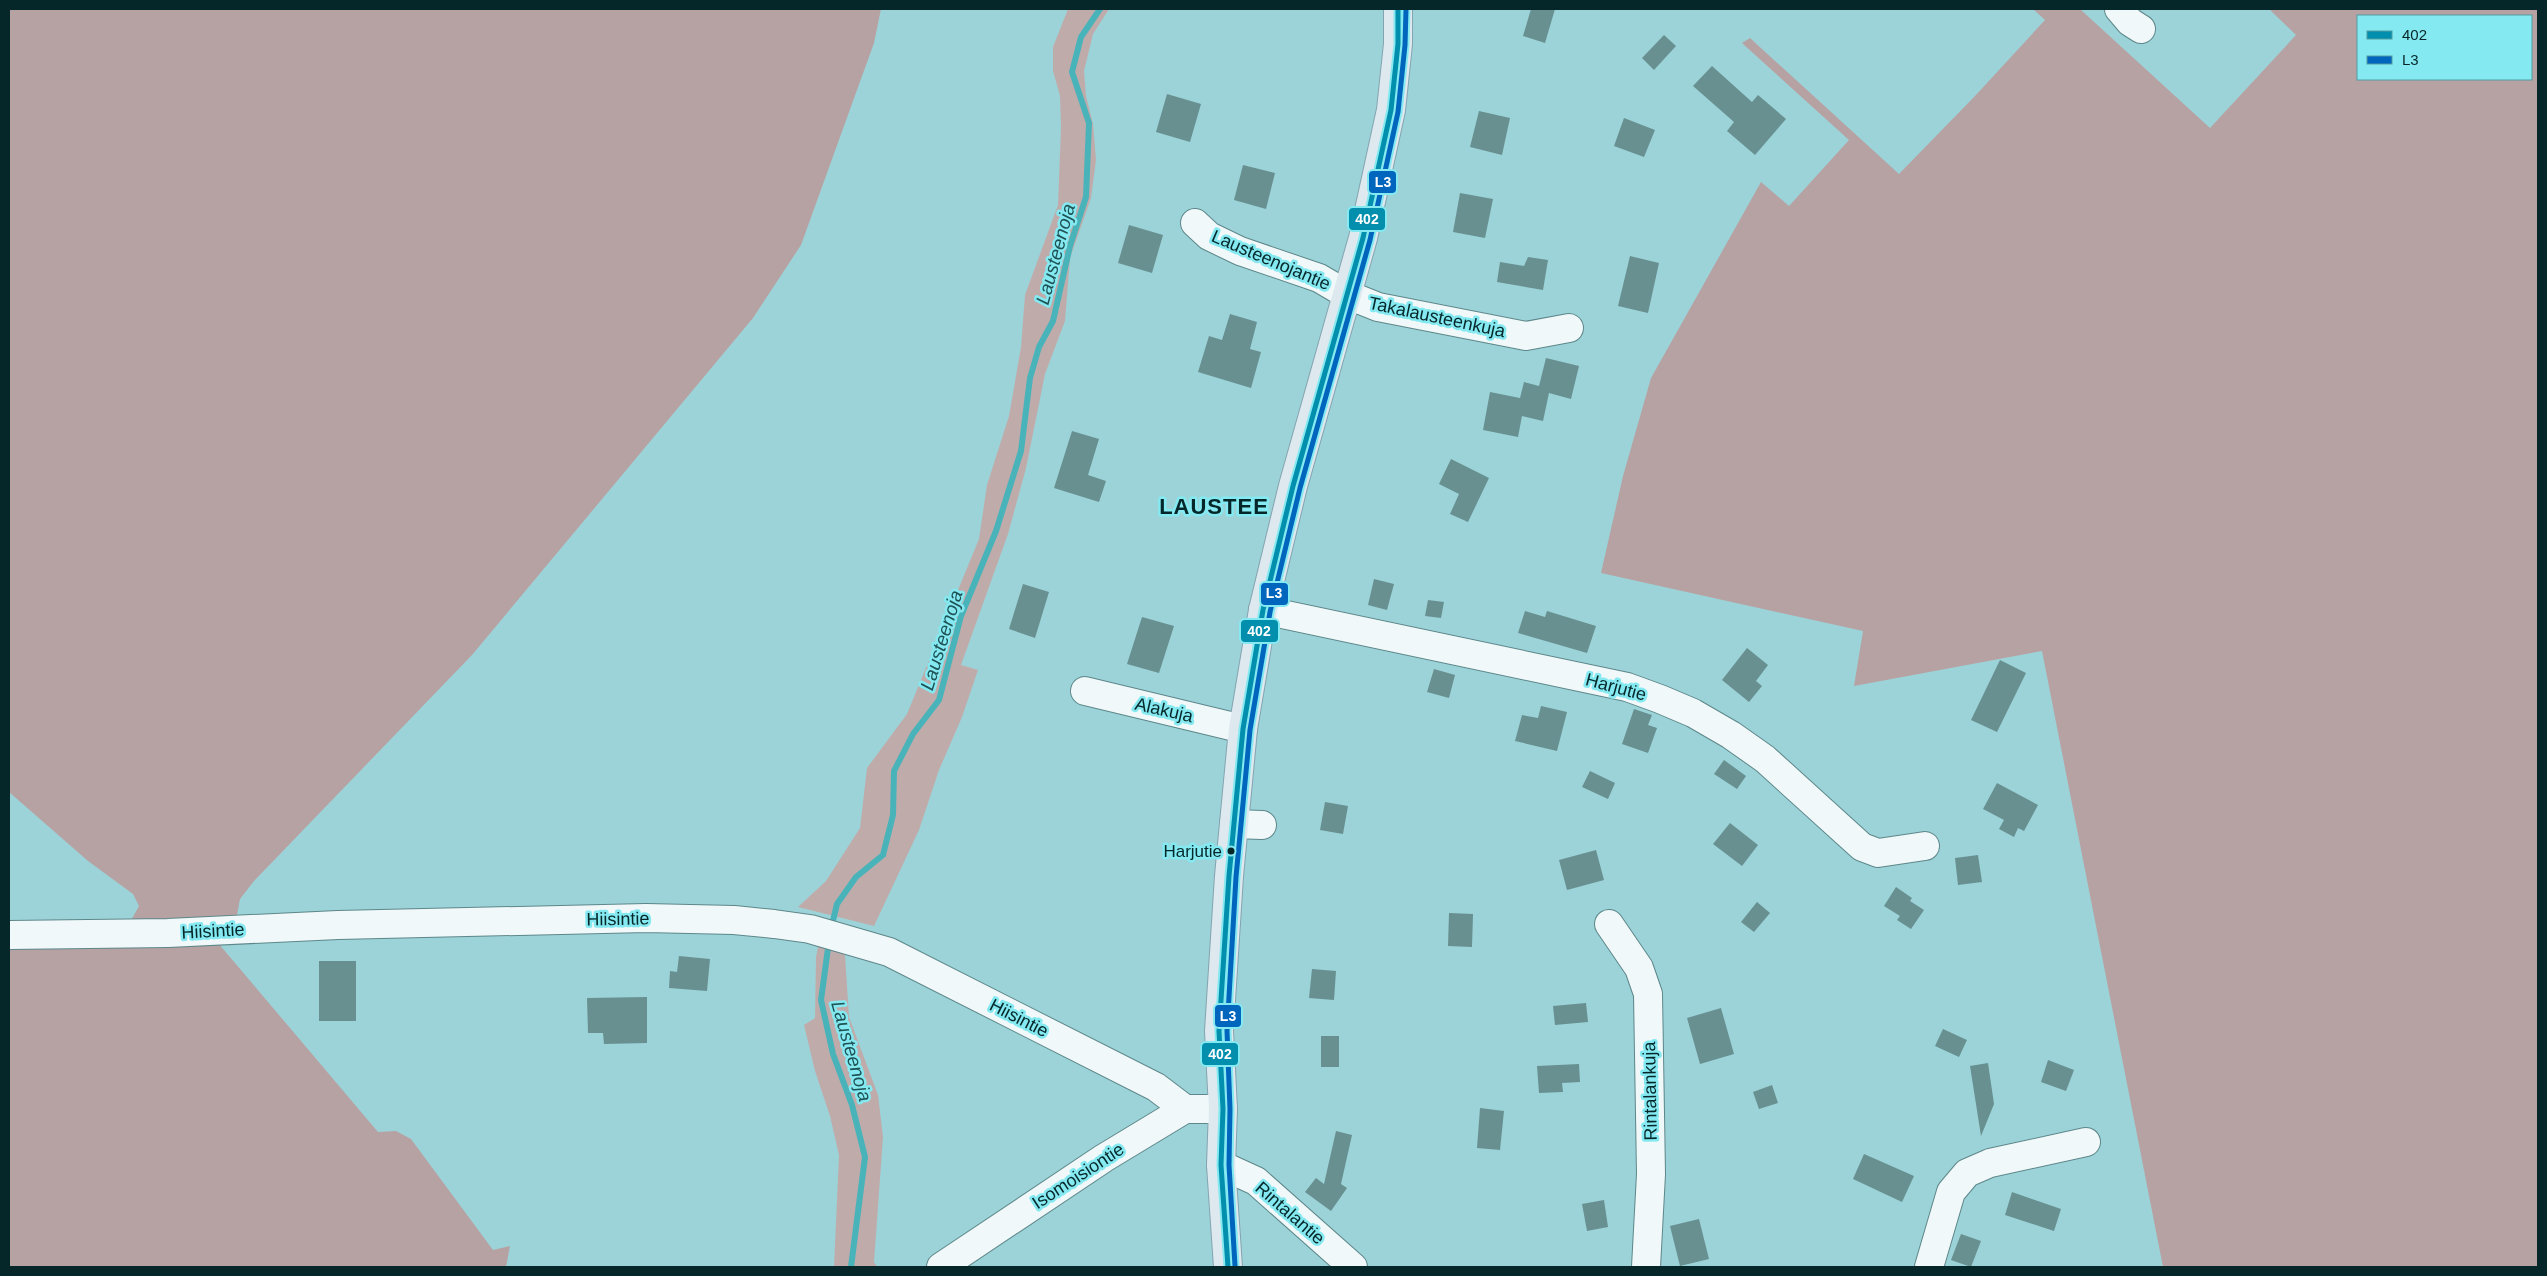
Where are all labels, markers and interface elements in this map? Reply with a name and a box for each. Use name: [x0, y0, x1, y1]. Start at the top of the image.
legend: [2357, 15, 2532, 80]
text: 402: [2402, 26, 2427, 43]
text: L3: [2402, 51, 2419, 68]
line badge: L3: [1368, 170, 1397, 194]
text: L3: [1375, 174, 1391, 190]
water label: Lausteenoja: [1032, 201, 1079, 307]
line badge: 402: [1348, 207, 1386, 231]
text: 402: [1355, 211, 1379, 227]
street label: Lausteenojantie: [1209, 226, 1333, 294]
street label: Takalausteenkuja: [1367, 293, 1508, 341]
district label: LAUSTEE: [1159, 494, 1269, 519]
line badge: L3: [1260, 582, 1289, 606]
text: L3: [1266, 585, 1282, 601]
water label: Lausteenoja: [916, 588, 967, 693]
line badge: 402: [1240, 619, 1279, 643]
text: 402: [1247, 623, 1271, 639]
street label: Harjutie: [1583, 669, 1649, 705]
street label: Alakuja: [1133, 694, 1196, 727]
place label: Harjutie: [1163, 842, 1222, 861]
marker: Harjutie: [1226, 846, 1236, 856]
street label: Hiisintie: [586, 908, 650, 930]
street label: Hiisintie: [181, 919, 245, 943]
street label: Hiisintie: [986, 995, 1052, 1041]
water label: Lausteenoja: [827, 998, 876, 1104]
line badge: L3: [1214, 1004, 1242, 1028]
text: L3: [1220, 1008, 1236, 1024]
street label: Rintalankuja: [1639, 1040, 1661, 1141]
line badge: 402: [1201, 1042, 1239, 1066]
text: 402: [1208, 1046, 1232, 1062]
street label: Isomoisiontie: [1029, 1139, 1127, 1213]
street label: Rintalantie: [1251, 1178, 1329, 1248]

